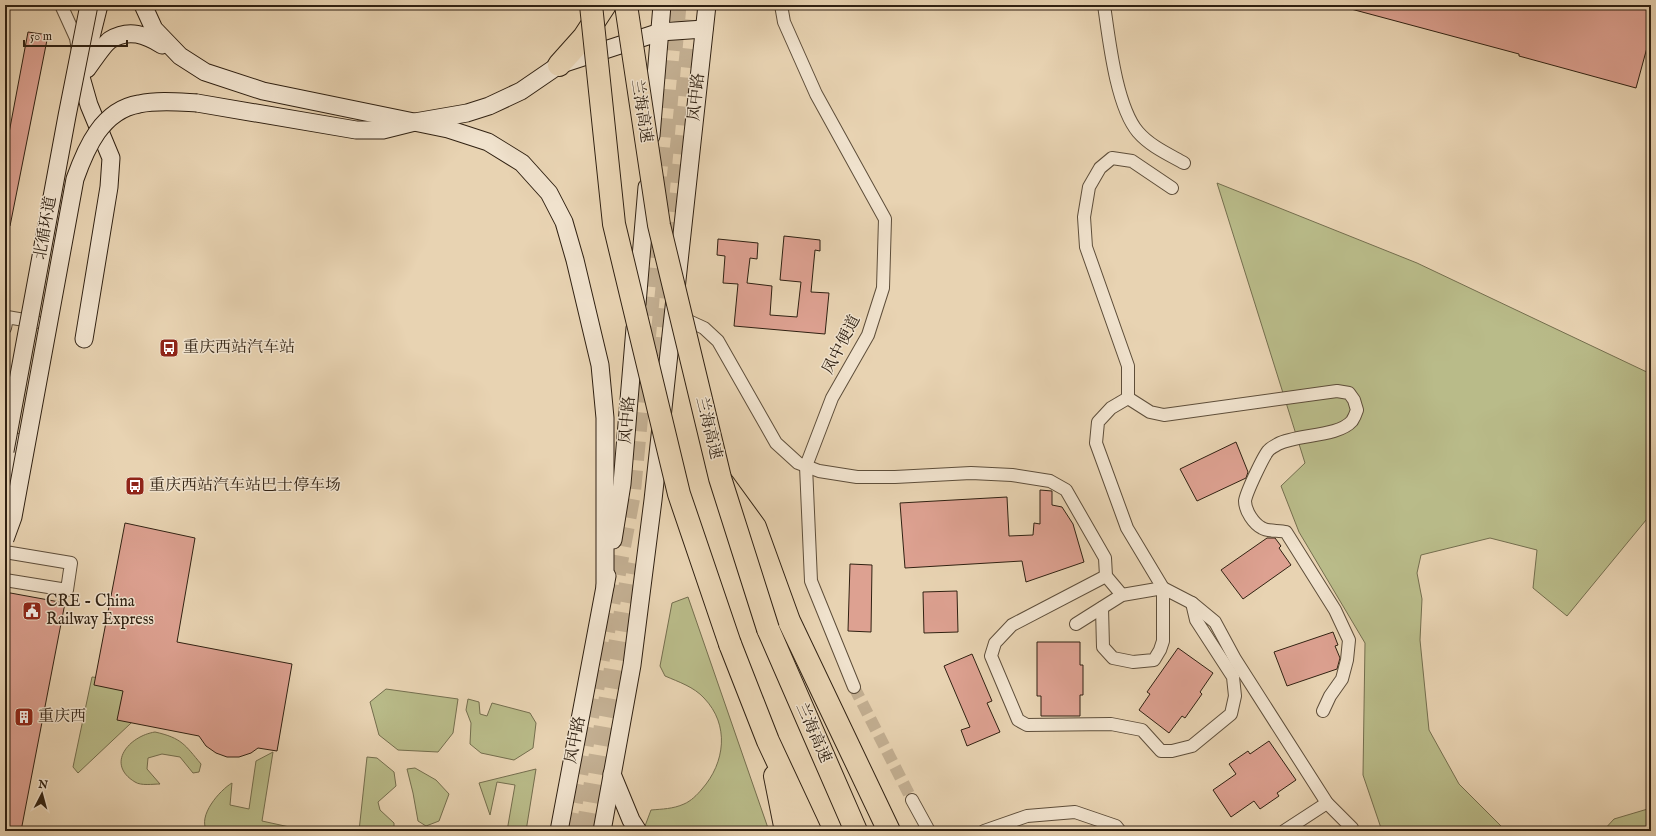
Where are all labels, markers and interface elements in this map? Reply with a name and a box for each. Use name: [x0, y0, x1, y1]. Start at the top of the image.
scale bar: [24, 22, 127, 48]
text: 50 m: [30, 29, 52, 44]
street label: 凤中路: [685, 72, 709, 122]
street label: 兰海高速: [626, 78, 656, 144]
street label: 北循环道: [31, 195, 61, 261]
street label: 凤中便道: [819, 312, 865, 378]
bus stop icon: 重庆西站汽车站: [158, 337, 180, 359]
place label: 重庆西站汽车站: [183, 338, 295, 358]
street label: 凤中路: [616, 395, 640, 445]
street label: 兰海高速: [691, 395, 725, 461]
bus stop icon: 重庆西站汽车站巴士停车场: [124, 475, 146, 497]
place label: 重庆西站汽车站巴士停车场: [149, 476, 341, 496]
place label: CRE - China Railway Express: [46, 592, 154, 630]
public building icon: CRE - China Railway Express: [21, 600, 43, 622]
street label: 兰海高速: [791, 700, 835, 766]
building icon: 重庆西: [13, 706, 35, 728]
place label: 重庆西: [38, 707, 86, 727]
street label: 凤中路: [562, 715, 590, 765]
north arrow: [22, 774, 62, 814]
text: N: [36, 777, 49, 793]

